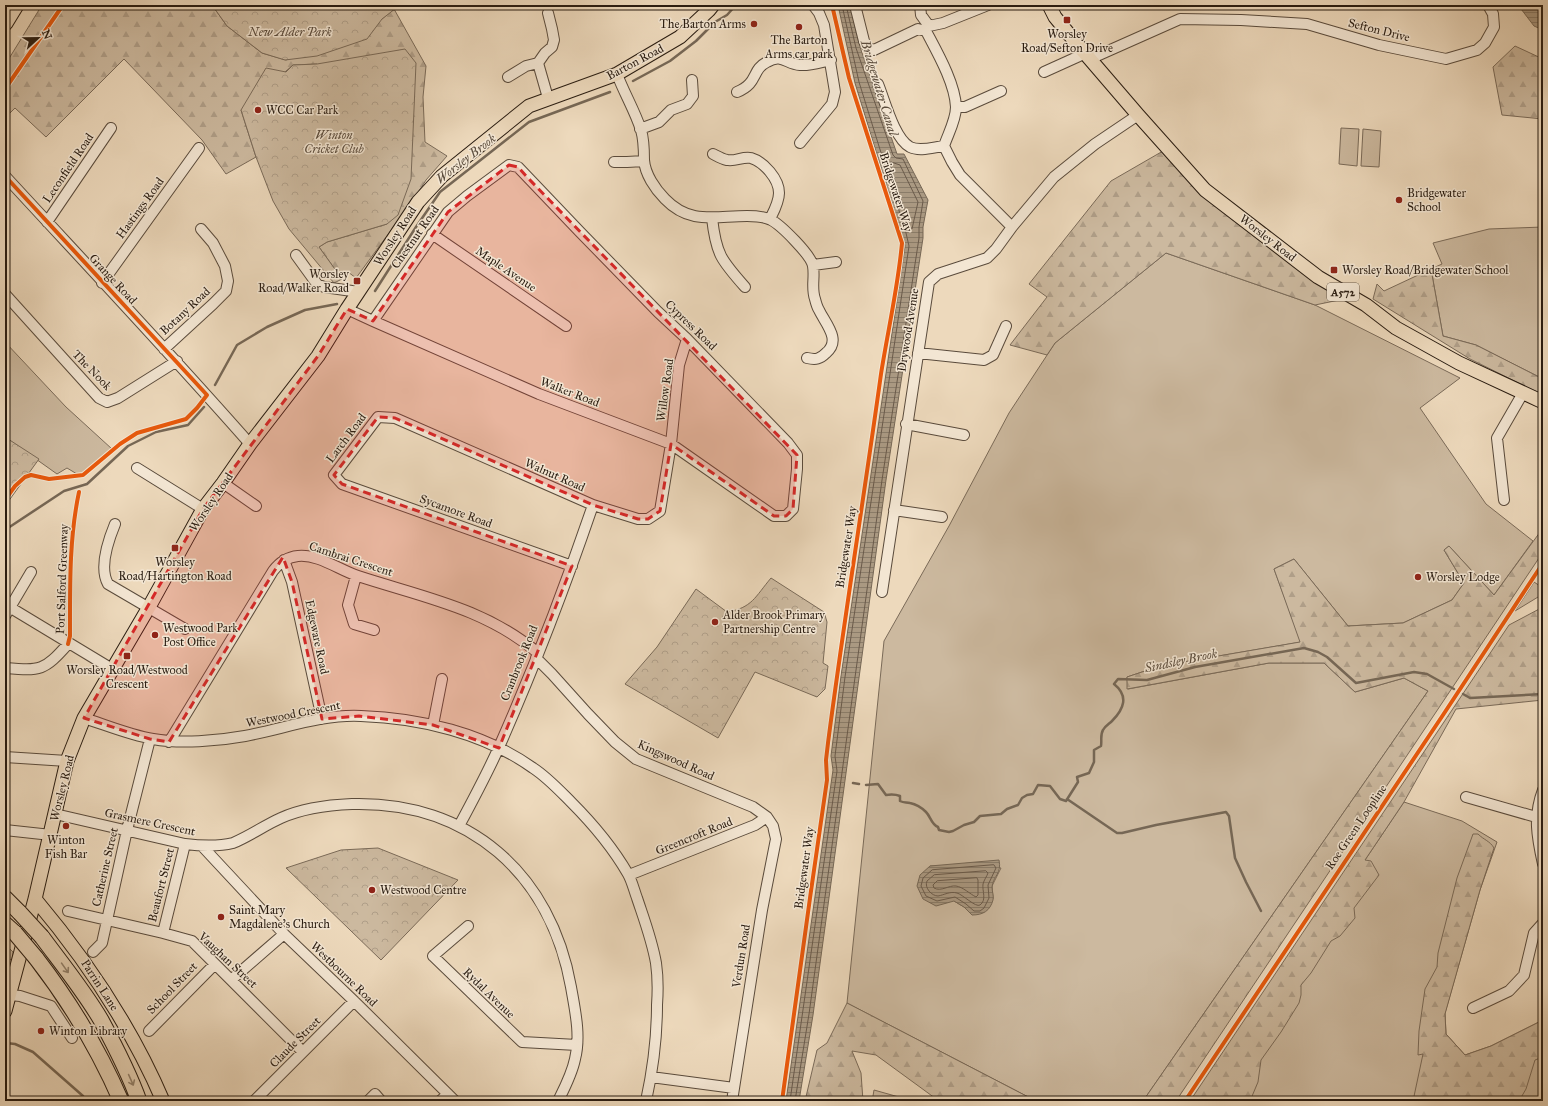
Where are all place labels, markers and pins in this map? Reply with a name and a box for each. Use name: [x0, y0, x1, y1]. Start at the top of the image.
marker: Worsley Road/Sefton Drive: [1062, 15, 1072, 25]
place label: The Barton Arms: [660, 17, 746, 31]
marker: The Barton Arms: [749, 19, 759, 29]
marker: The Barton Arms car park: [794, 22, 804, 32]
place label: Worsley Road/Sefton Drive: [1021, 27, 1113, 55]
place label: The Barton Arms car park: [764, 33, 833, 61]
place label: WCC Car Park: [266, 103, 339, 117]
marker: WCC Car Park: [253, 105, 263, 115]
place label: Bridgewater School: [1407, 186, 1466, 214]
marker: Bridgewater School: [1394, 195, 1404, 205]
place label: Worsley Road/Bridgewater School: [1342, 263, 1509, 278]
marker: Worsley Road/Bridgewater School: [1329, 265, 1339, 275]
place label: Worsley Road/Walker Road: [258, 267, 349, 295]
marker: Worsley Road/Walker Road: [352, 276, 362, 286]
marker: Worsley Road/Hartington Road: [170, 543, 180, 553]
place label: Worsley Road/Hartington Road: [118, 555, 232, 584]
place label: Worsley Lodge: [1426, 570, 1500, 585]
marker: Worsley Lodge: [1413, 572, 1423, 582]
place label: Alder Brook Primary Partnership Centre: [722, 608, 825, 636]
marker: Alder Brook Primary Partnership Centre: [710, 617, 720, 627]
place label: Westwood Park Post Office: [163, 621, 238, 649]
marker: Westwood Park Post Office: [150, 630, 160, 640]
marker: Worsley Road/Westwood Crescent: [122, 651, 132, 661]
place label: Worsley Road/Westwood Crescent: [66, 663, 188, 691]
marker: Winton Fish Bar: [61, 821, 71, 831]
place label: Winton Fish Bar: [45, 833, 88, 861]
place label: Westwood Centre: [380, 883, 466, 897]
marker: Westwood Centre: [367, 885, 377, 895]
place label: Saint Mary Magdalene's Church: [229, 903, 330, 932]
marker: Saint Mary Magdalene's Church: [216, 912, 226, 922]
place label: Winton Library: [49, 1024, 128, 1038]
marker: Winton Library: [36, 1026, 46, 1036]

